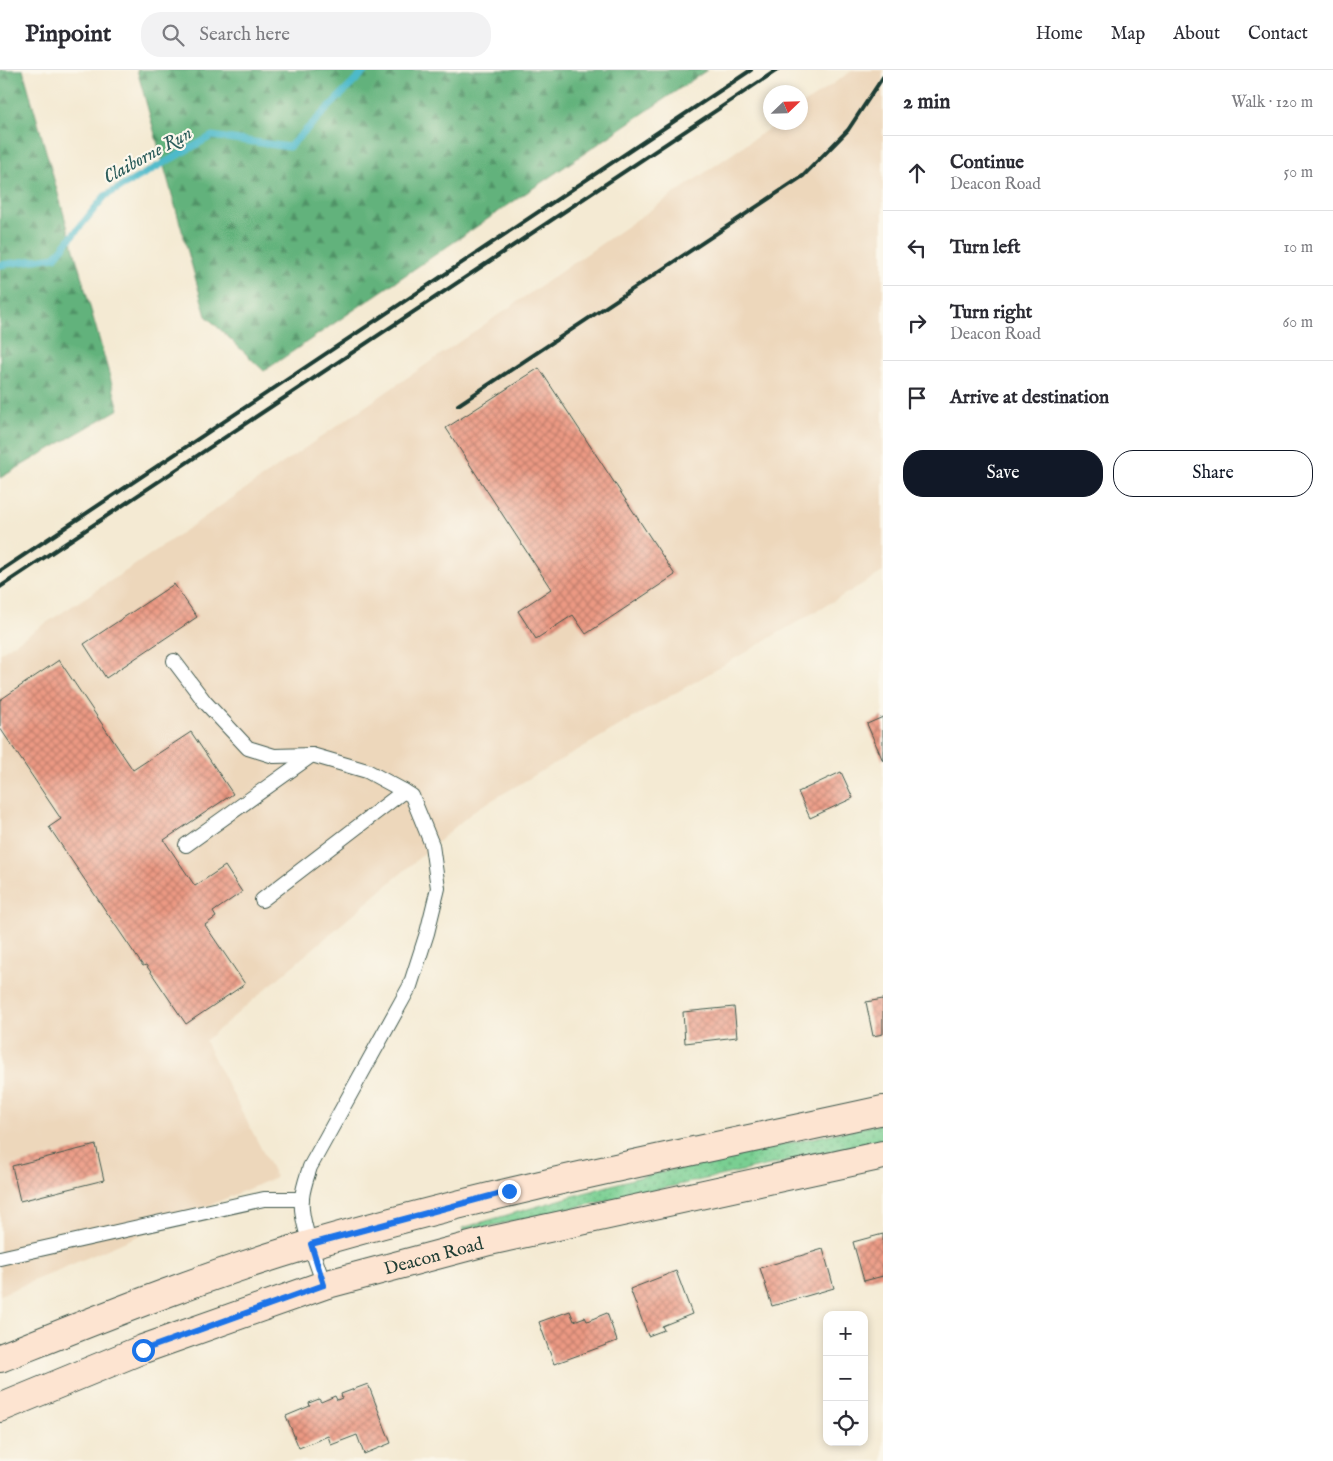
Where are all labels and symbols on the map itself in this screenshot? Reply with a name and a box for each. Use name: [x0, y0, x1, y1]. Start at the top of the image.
north arrow: [763, 85, 808, 130]
water label: Claiborne Run: [99, 121, 197, 190]
route end: [498, 1180, 521, 1203]
street label: Deacon Road: [382, 1233, 487, 1282]
route start: [132, 1339, 155, 1362]

